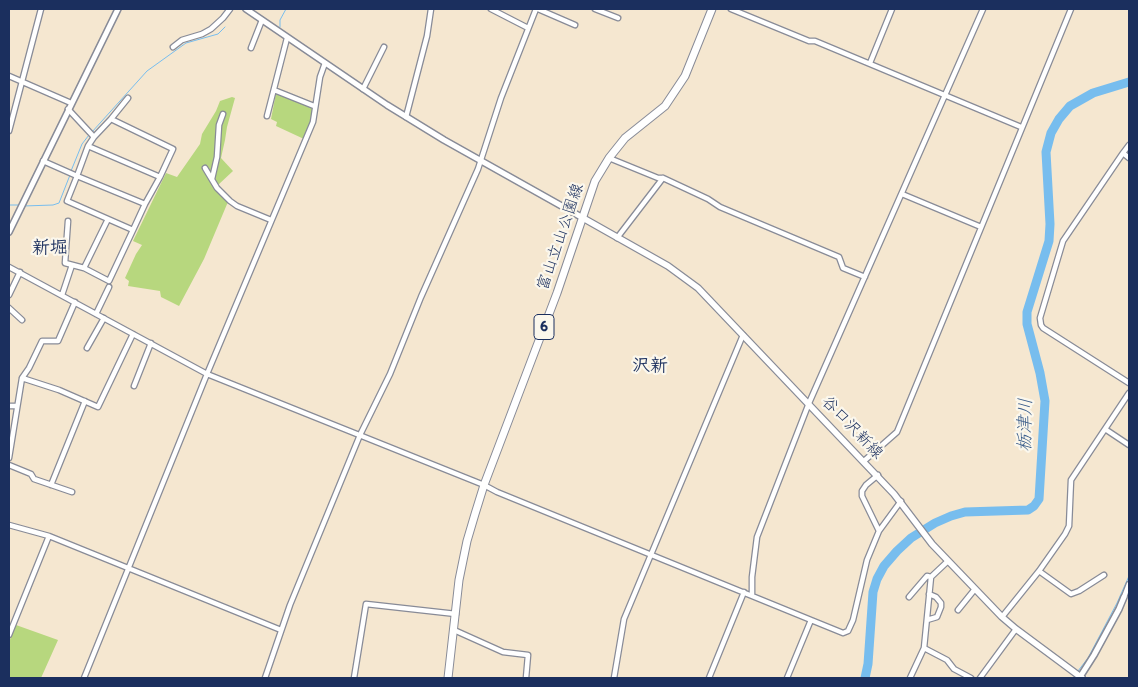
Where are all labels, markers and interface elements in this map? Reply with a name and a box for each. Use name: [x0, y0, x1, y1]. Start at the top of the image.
street label: 富山立山公園線: [534, 181, 588, 293]
district label: 新堀: [32, 237, 68, 259]
road number: 6: [534, 314, 554, 340]
district label: 沢新: [632, 355, 668, 377]
street label: 谷口沢新線: [817, 393, 887, 463]
water label: 栃津川: [1015, 398, 1037, 452]

